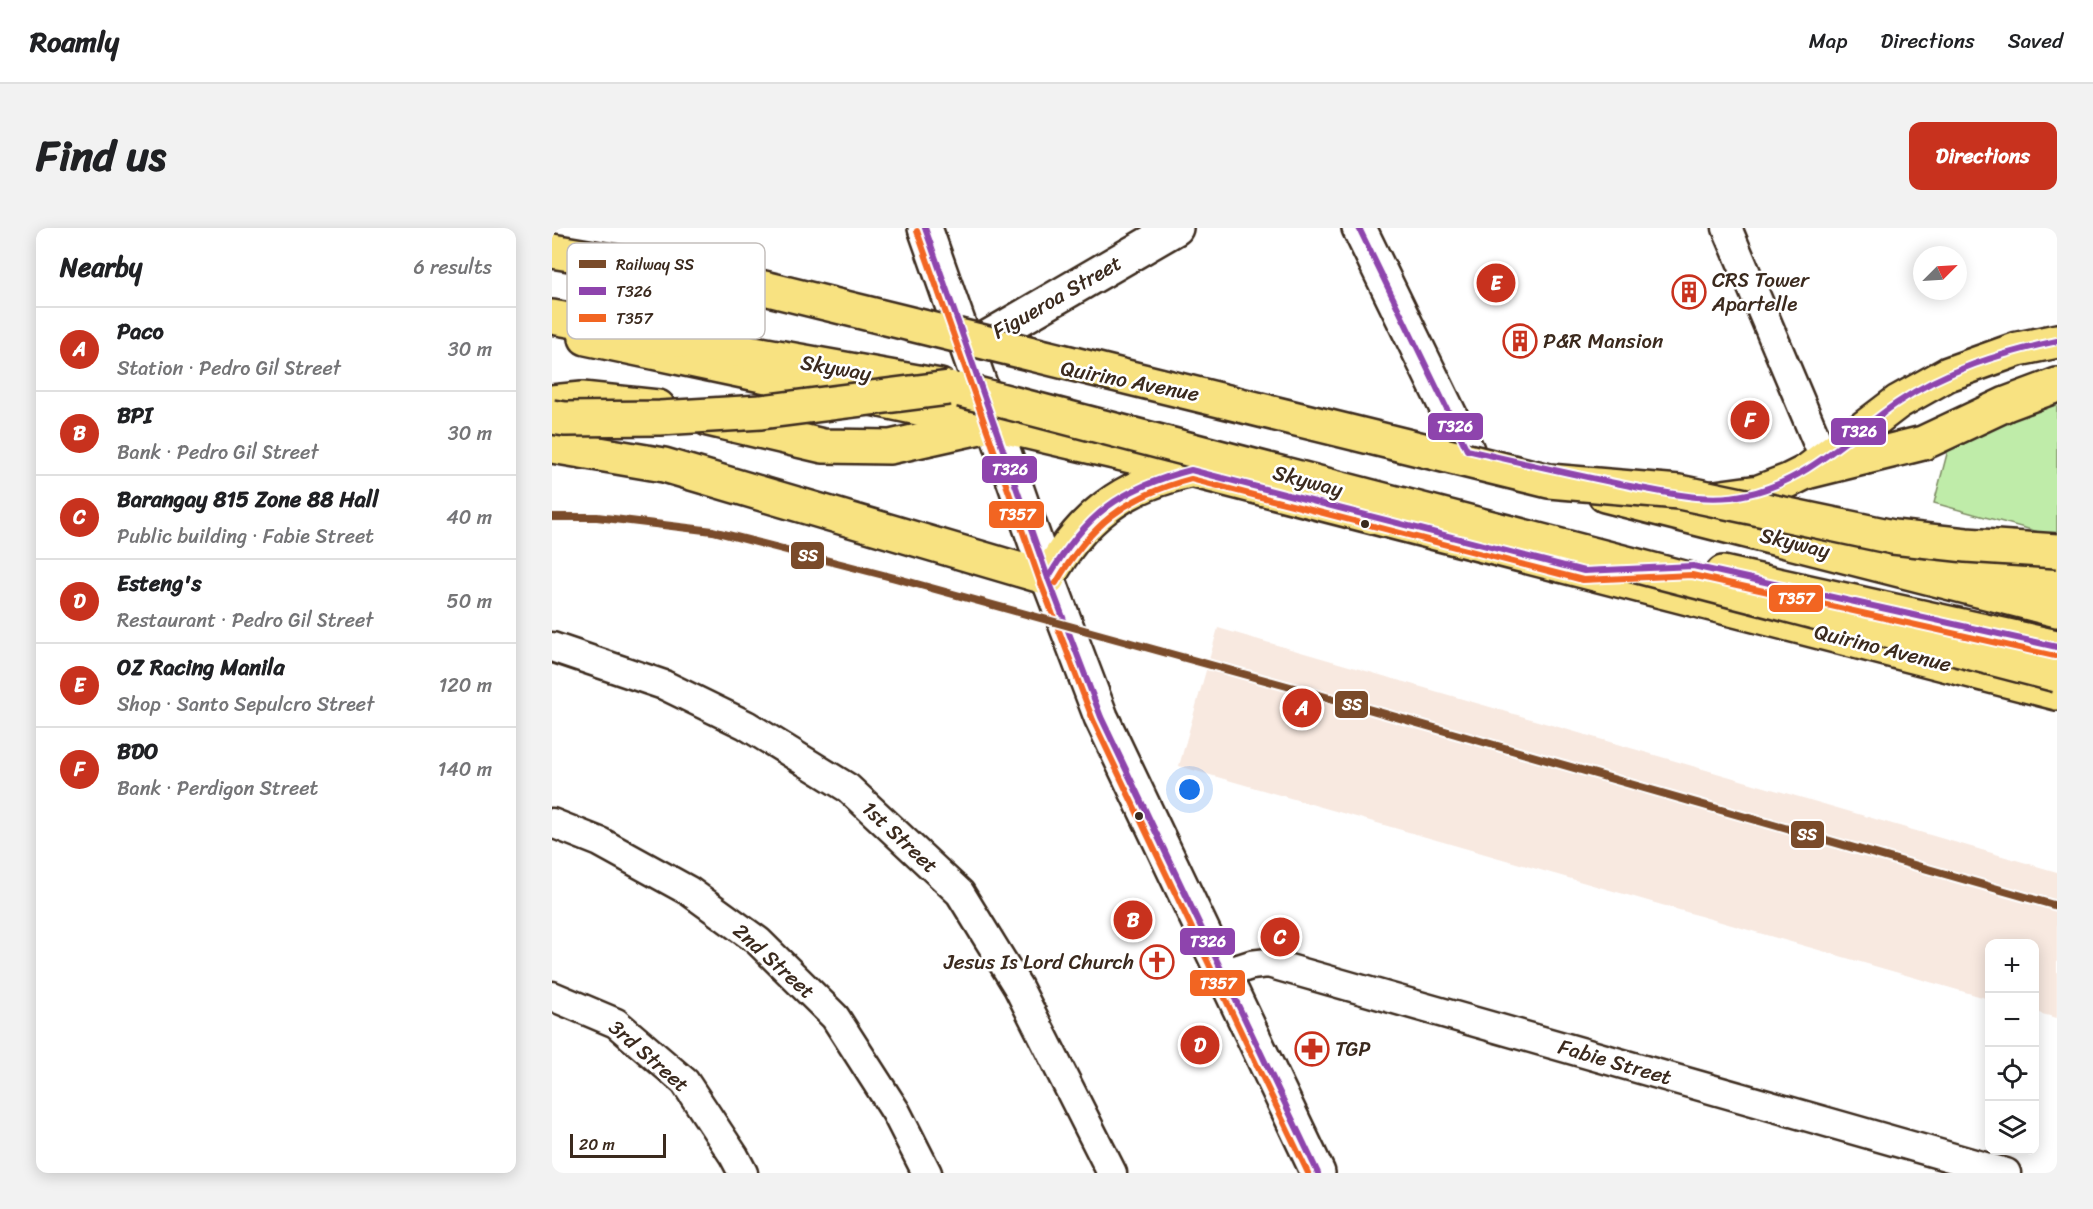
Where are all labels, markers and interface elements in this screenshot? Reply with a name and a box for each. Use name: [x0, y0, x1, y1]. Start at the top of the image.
text: Roamly: [30, 17, 119, 66]
text: Map: [1809, 22, 1847, 60]
text: Directions: [1880, 22, 1975, 60]
text: Saved: [2008, 22, 2063, 60]
text: Find us: [36, 119, 166, 193]
button: Directions: [1909, 122, 2057, 190]
legend: [567, 243, 765, 339]
text: Nearby: [60, 244, 142, 290]
street label: Figueroa Street: [985, 244, 1129, 350]
north arrow: [1913, 246, 1967, 300]
text: 6 results: [413, 250, 492, 285]
text: Railway SS: [616, 250, 694, 279]
pin: E: [1476, 260, 1516, 306]
place label: CRS Tower Apartelle: [1711, 261, 1810, 323]
building icon: CRS Tower Apartelle: [1671, 274, 1707, 310]
text: T326: [616, 277, 652, 306]
text: T357: [616, 304, 653, 333]
text: Paco: [117, 312, 164, 351]
place label: P&R Mansion: [1543, 322, 1663, 360]
building icon: P&R Mansion: [1502, 323, 1538, 359]
text: A: [73, 332, 86, 367]
text: 30 m: [448, 332, 492, 367]
street label: Skyway: [798, 343, 874, 393]
street label: Quirino Avenue: [1058, 349, 1203, 413]
text: Station · Pedro Gil Street: [117, 351, 341, 386]
text: BPI: [117, 396, 153, 435]
pin: F: [1730, 398, 1770, 442]
line badge: T326: [1427, 412, 1484, 441]
text: T326: [1437, 412, 1473, 441]
text: B: [73, 416, 86, 451]
text: 30 m: [448, 416, 492, 451]
line badge: T326: [1830, 417, 1887, 446]
text: T326: [1841, 417, 1877, 446]
text: Bank · Pedro Gil Street: [117, 435, 318, 470]
street label: Skyway: [1269, 453, 1347, 509]
line badge: T326: [981, 455, 1038, 484]
text: T326: [992, 455, 1028, 484]
text: Barangay 815 Zone 88 Hall: [117, 480, 378, 519]
text: C: [73, 500, 86, 535]
text: 40 m: [446, 500, 492, 535]
line badge: T357: [988, 500, 1045, 529]
text: T357: [999, 500, 1037, 529]
street label: Skyway: [1756, 516, 1834, 570]
unlabelled marker: [1359, 518, 1371, 530]
text: Public building · Fabie Street: [117, 519, 374, 554]
line badge: SS: [790, 541, 825, 570]
text: SS: [797, 541, 818, 570]
text: Esteng's: [117, 564, 202, 603]
text: D: [74, 584, 85, 619]
text: 50 m: [447, 584, 492, 619]
line badge: T357: [1768, 584, 1824, 613]
text: T357: [1778, 584, 1816, 613]
text: Restaurant · Pedro Gil Street: [117, 603, 373, 638]
street label: Quirino Avenue: [1810, 613, 1956, 683]
text: OZ Racing Manila: [117, 648, 284, 687]
text: E: [74, 668, 85, 703]
text: 120 m: [439, 668, 492, 703]
pin: A: [1282, 686, 1322, 730]
text: Shop · Santo Sepulcro Street: [117, 687, 374, 722]
line badge: SS: [1334, 690, 1369, 719]
text: SS: [1341, 690, 1362, 719]
text: BDO: [117, 732, 158, 771]
text: F: [74, 752, 85, 787]
text: 140 m: [438, 752, 492, 787]
text: Bank · Perdigon Street: [117, 771, 318, 806]
your location: [1175, 775, 1204, 804]
street label: 1st Street: [853, 791, 947, 883]
unlabelled marker: [1133, 810, 1145, 822]
line badge: SS: [1790, 820, 1825, 849]
text: SS: [1796, 820, 1817, 849]
pin: B: [1114, 898, 1152, 942]
street label: 2nd Street: [724, 913, 824, 1009]
pin: C: [1260, 914, 1300, 960]
line badge: T326: [1179, 927, 1236, 956]
text: T326: [1190, 927, 1226, 956]
map controls: [1985, 939, 2039, 1155]
button: +: [1985, 939, 2039, 993]
place label: Jesus Is Lord Church: [943, 943, 1134, 981]
church icon: Jesus Is Lord Church: [1139, 944, 1175, 980]
line badge: T357: [1189, 969, 1246, 997]
text: T357: [1200, 969, 1238, 998]
button: −: [1985, 993, 2039, 1047]
street label: 3rd Street: [600, 1010, 698, 1102]
pin: D: [1180, 1022, 1220, 1068]
street label: Fabie Street: [1554, 1028, 1676, 1096]
place label: TGP: [1335, 1030, 1371, 1068]
pharmacy icon: TGP: [1294, 1031, 1330, 1067]
button: locate: [1985, 1047, 2039, 1101]
button: layers: [1985, 1101, 2039, 1155]
text: 20 m: [579, 1130, 615, 1159]
scale bar: [570, 1131, 666, 1158]

